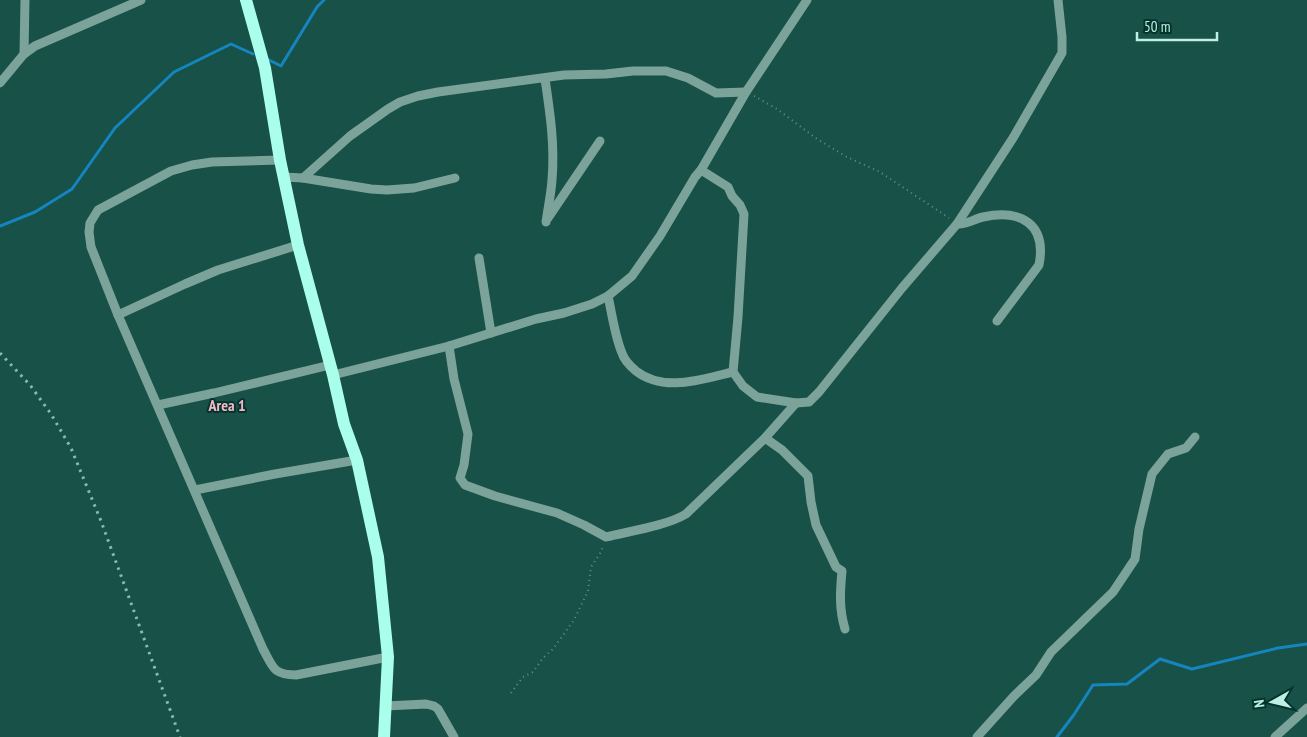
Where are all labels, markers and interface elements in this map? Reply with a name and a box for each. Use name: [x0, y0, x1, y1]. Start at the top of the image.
scale bar: [1137, 10, 1217, 42]
text: 50 m: [1144, 17, 1170, 36]
district label: Area 1: [207, 395, 246, 415]
north arrow: [1247, 677, 1297, 727]
text: N: [1250, 699, 1269, 709]

